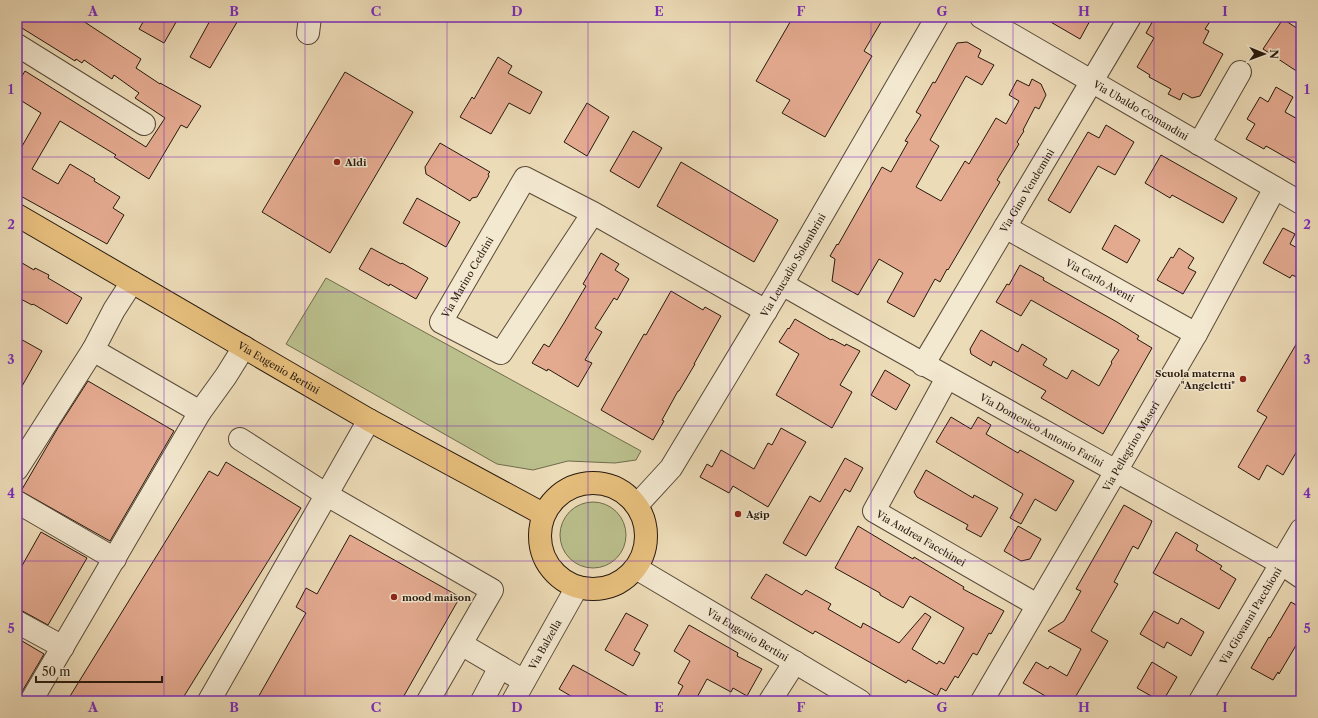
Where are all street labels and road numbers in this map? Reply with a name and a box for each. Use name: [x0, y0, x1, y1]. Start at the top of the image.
street label: Via Ubaldo Comandini: [1090, 77, 1191, 143]
street label: Via Gino Vendemini: [997, 146, 1057, 236]
street label: Via Leucadio Solombrini: [757, 211, 829, 320]
street label: Via Marino Cedrini: [438, 234, 496, 321]
street label: Via Carlo Aventi: [1062, 256, 1137, 305]
street label: Via Eugenio Bertini: [234, 338, 322, 397]
street label: Via Domenico Antonio Farini: [977, 390, 1106, 470]
street label: Via Pellegrino Maseri: [1099, 399, 1162, 495]
street label: Via Andrea Facchinei: [873, 507, 968, 569]
street label: Via Giovanni Pacchioni: [1217, 565, 1285, 668]
street label: Via Eugenio Bertini: [703, 605, 791, 664]
street label: Via Balzella: [526, 617, 565, 673]

